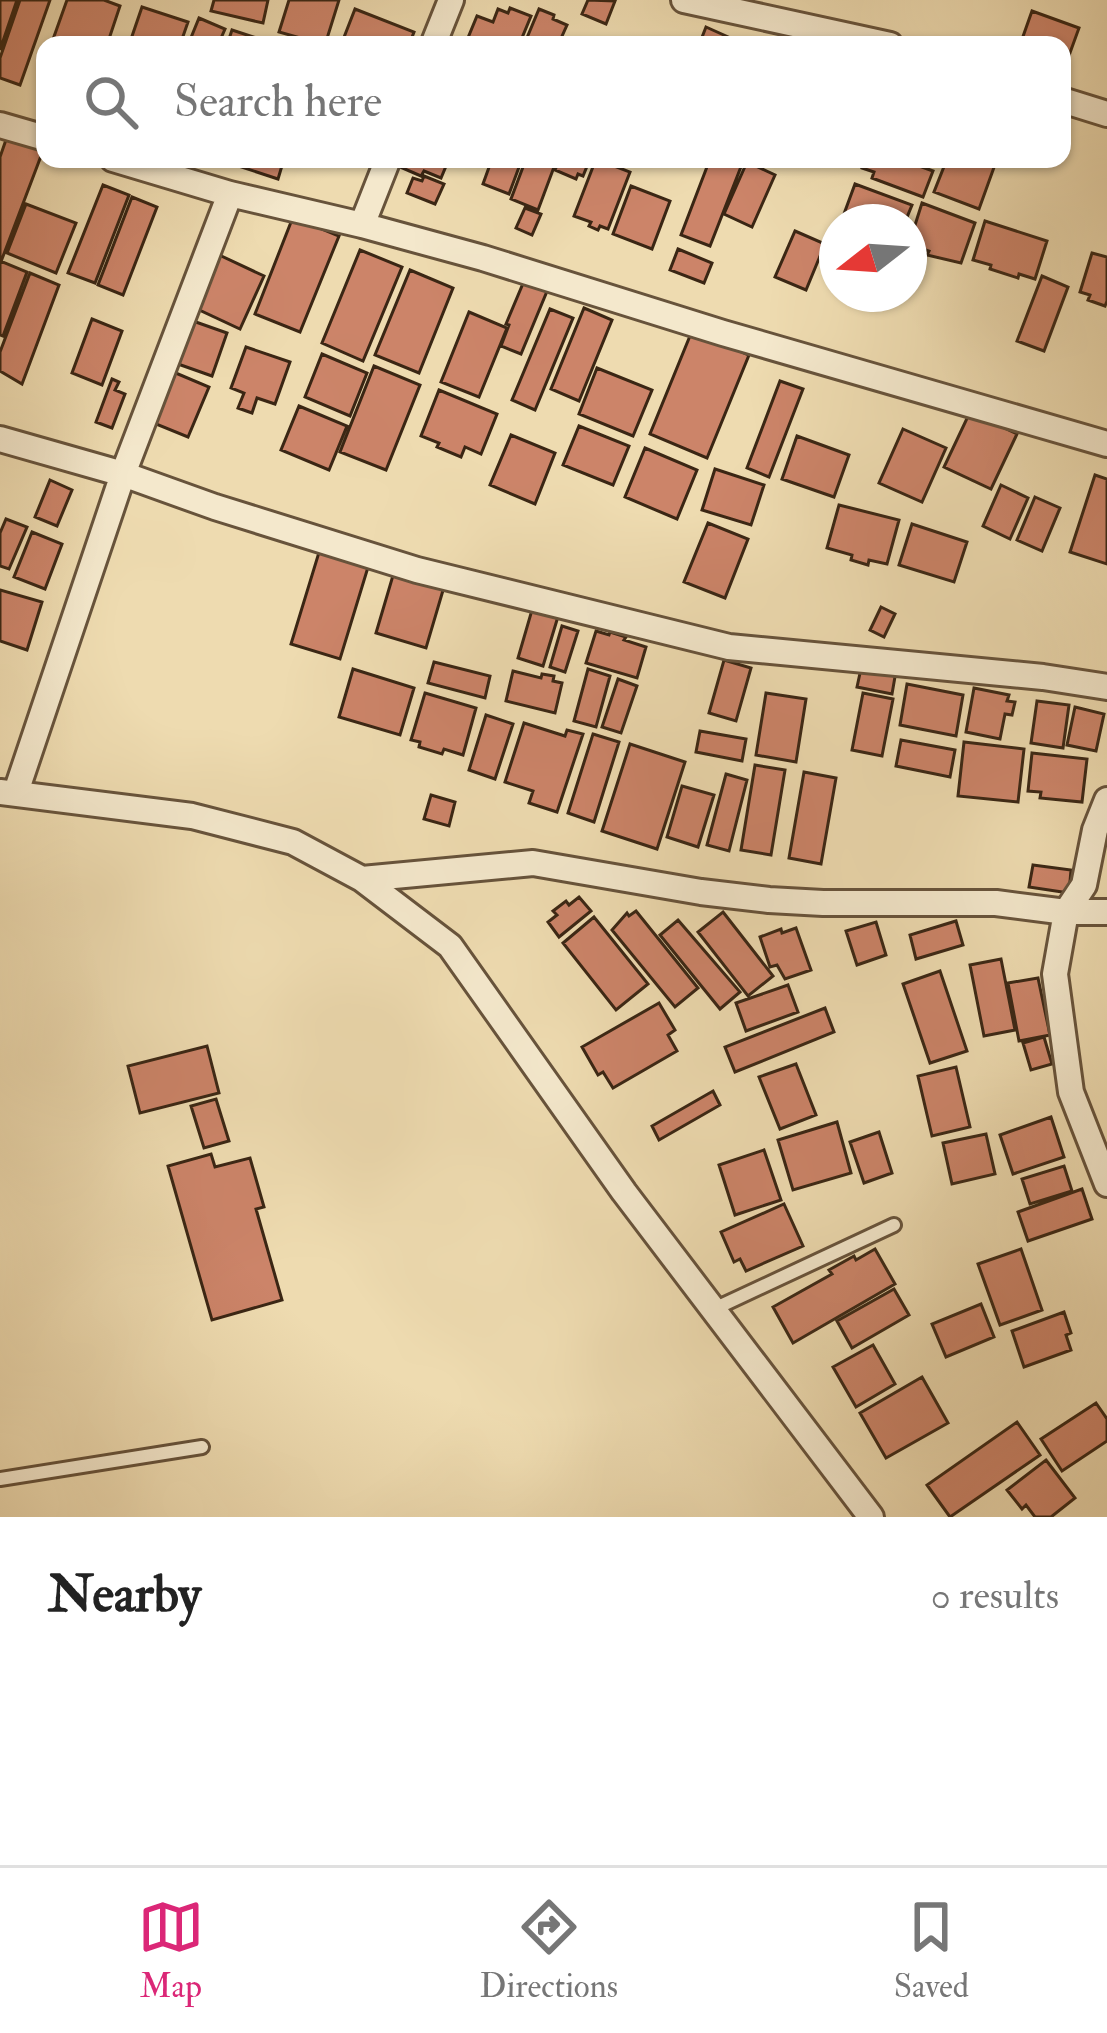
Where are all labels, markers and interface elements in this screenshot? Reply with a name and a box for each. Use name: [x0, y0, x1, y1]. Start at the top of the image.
search box: [36, 36, 1071, 168]
icon: search: [78, 69, 144, 135]
text: Search here: [174, 74, 382, 130]
north arrow: [819, 204, 927, 312]
text: Nearby: [48, 1563, 201, 1627]
text: 0 results: [931, 1571, 1059, 1620]
tab: Map: [138, 1894, 204, 2007]
tab: Directions: [480, 1894, 618, 2007]
tab: Saved: [894, 1894, 969, 2007]

